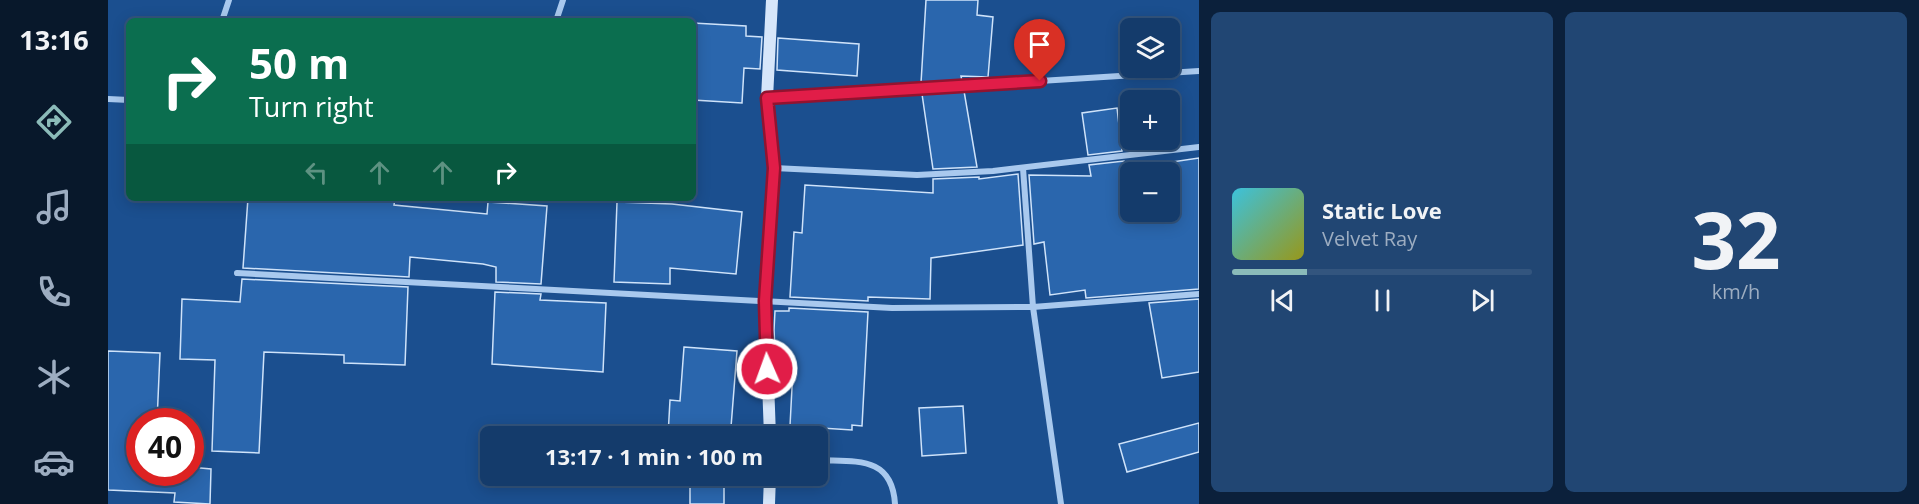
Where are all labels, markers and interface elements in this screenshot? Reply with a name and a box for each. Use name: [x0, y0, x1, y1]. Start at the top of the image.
map controls: [1120, 18, 1180, 222]
button: layers: [1120, 18, 1180, 78]
pin: [1014, 19, 1065, 81]
text: 13:16: [19, 21, 89, 58]
icon: arrive: [1023, 28, 1056, 61]
text: 50 m: [249, 34, 349, 91]
icon: right: [150, 42, 228, 120]
text: Turn right: [249, 88, 374, 125]
button: +: [1120, 90, 1180, 150]
icon: directions: [33, 101, 75, 143]
icon: left: [300, 156, 333, 189]
icon: ahead: [363, 156, 396, 189]
icon: ahead: [426, 156, 459, 189]
icon: right: [489, 156, 522, 189]
button: −: [1120, 162, 1180, 222]
icon: music: [33, 186, 75, 228]
text: 32: [1691, 186, 1781, 292]
text: Static Love: [1322, 195, 1442, 225]
text: Velvet Ray: [1322, 225, 1417, 252]
icon: phone: [33, 271, 75, 313]
text: km/h: [1712, 278, 1760, 305]
icon: previous: [1266, 284, 1299, 317]
icon: pause: [1366, 284, 1399, 317]
icon: next: [1466, 284, 1499, 317]
position arrow: [735, 337, 799, 401]
icon: climate: [33, 356, 75, 398]
speed limit sign: 40: [126, 408, 204, 486]
icon: car: [33, 441, 75, 483]
text: 13:17 · 1 min · 100 m: [545, 441, 763, 471]

